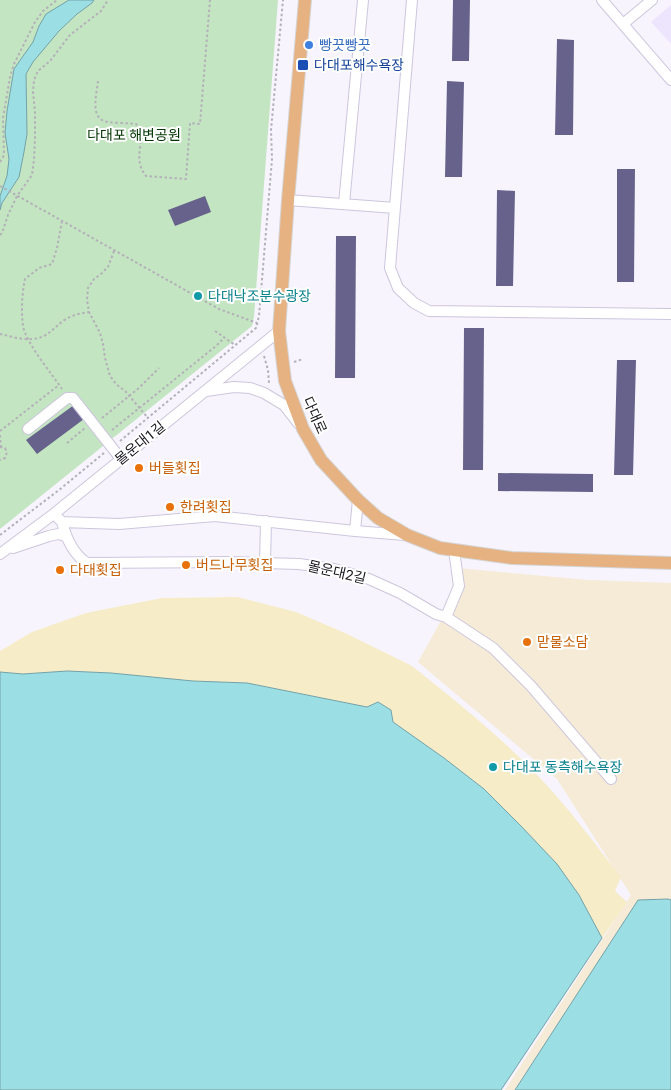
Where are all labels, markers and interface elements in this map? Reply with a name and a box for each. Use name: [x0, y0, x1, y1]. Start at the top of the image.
place label: 빵끗빵끗: [319, 37, 371, 53]
marker: 빵끗빵끗: [303, 39, 315, 51]
place label: 다대포해수욕장: [314, 57, 404, 73]
marker: 다대포해수욕장: [296, 58, 310, 72]
park label: 다대포 해변공원: [87, 127, 181, 143]
place label: 다대낙조분수광장: [208, 288, 311, 304]
marker: 다대낙조분수광장: [192, 290, 204, 302]
street label: 다대로: [300, 394, 330, 436]
street label: 몰운대1길: [112, 418, 168, 468]
place label: 버들횟집: [149, 460, 201, 476]
marker: 버들횟집: [133, 462, 145, 474]
place label: 한려횟집: [180, 499, 232, 515]
marker: 한려횟집: [164, 501, 176, 513]
place label: 버드나무횟집: [196, 557, 273, 573]
street label: 몰운대2길: [306, 558, 368, 586]
marker: 버드나무횟집: [180, 559, 192, 571]
place label: 다대횟집: [70, 562, 122, 578]
marker: 다대횟집: [54, 564, 66, 576]
place label: 맏물소담: [537, 634, 589, 650]
marker: 맏물소담: [521, 636, 533, 648]
place label: 다대포 동측해수욕장: [503, 759, 623, 775]
marker: 다대포 동측해수욕장: [487, 761, 499, 773]

